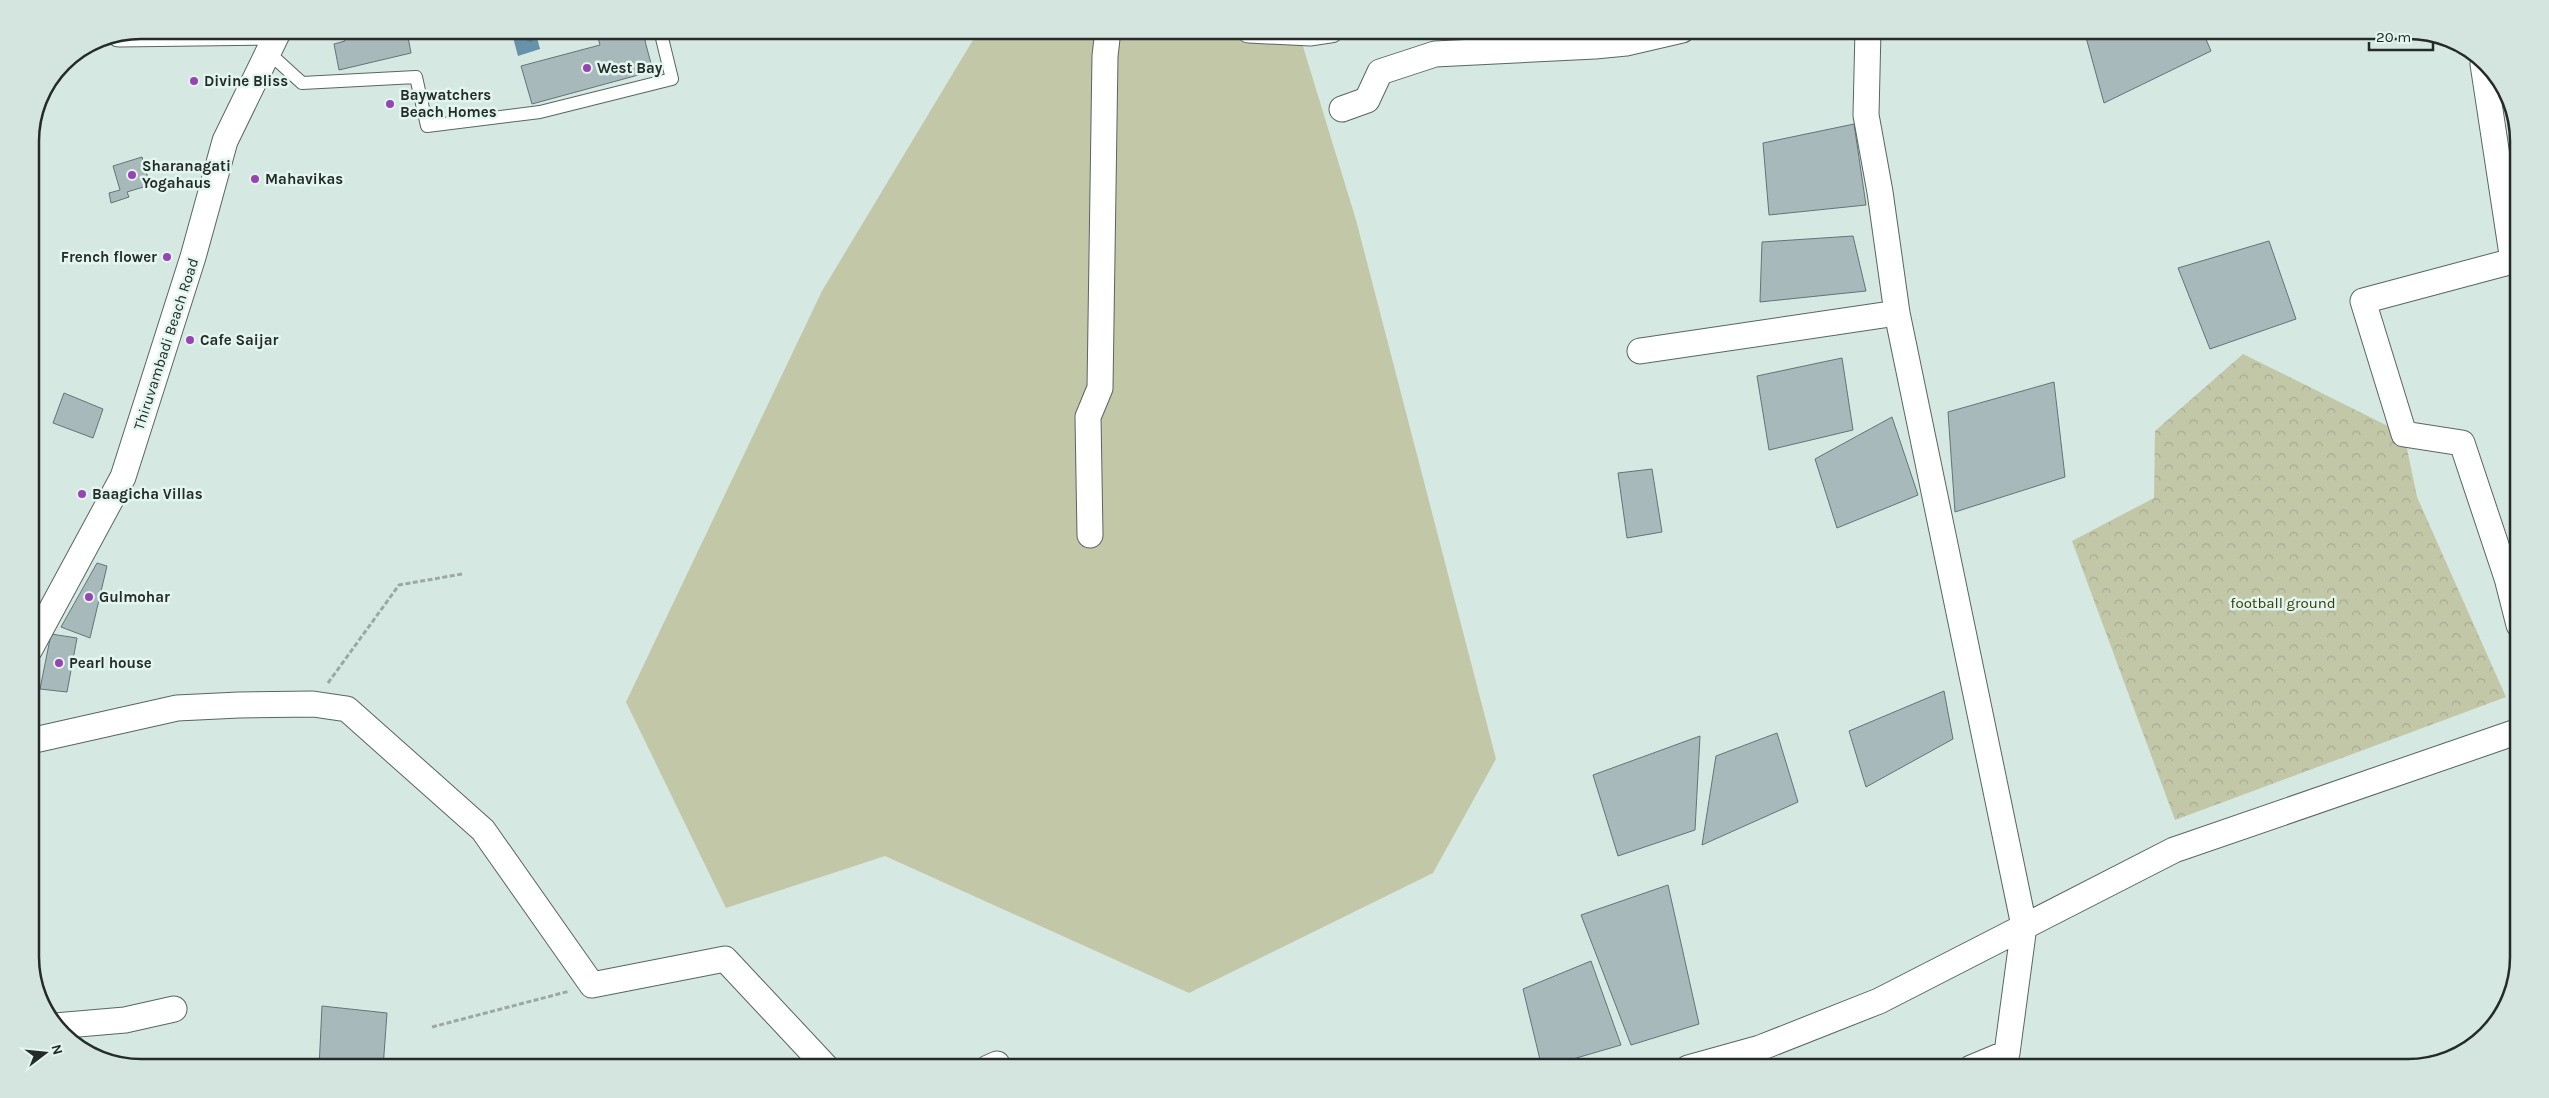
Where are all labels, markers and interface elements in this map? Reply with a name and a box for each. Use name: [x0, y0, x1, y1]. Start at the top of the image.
scale bar: [2369, 20, 2433, 52]
text: 20 m: [2376, 28, 2411, 46]
place label: West Bay: [597, 59, 663, 77]
marker: West Bay: [581, 62, 593, 74]
place label: Divine Bliss: [204, 72, 288, 90]
marker: Divine Bliss: [188, 75, 200, 87]
place label: Baywatchers Beach Homes: [400, 86, 497, 121]
marker: Baywatchers Beach Homes: [384, 98, 396, 110]
place label: Sharanagati Yogahaus: [142, 157, 231, 192]
marker: Sharanagati Yogahaus: [126, 169, 138, 181]
place label: Mahavikas: [265, 170, 343, 188]
marker: Mahavikas: [249, 173, 261, 185]
place label: French flower: [61, 248, 157, 266]
marker: French flower: [161, 251, 173, 263]
street label: Thiruvambadi Beach Road: [130, 256, 202, 432]
place label: Cafe Saijar: [200, 331, 279, 349]
marker: Cafe Saijar: [184, 334, 196, 346]
place label: Baagicha Villas: [92, 485, 203, 503]
marker: Baagicha Villas: [76, 488, 88, 500]
place label: Gulmohar: [99, 588, 170, 606]
marker: Gulmohar: [83, 591, 95, 603]
park label: football ground: [2230, 594, 2336, 612]
place label: Pearl house: [69, 654, 152, 672]
marker: Pearl house: [53, 657, 65, 669]
north arrow: [20, 1028, 70, 1078]
text: N: [47, 1042, 67, 1057]

